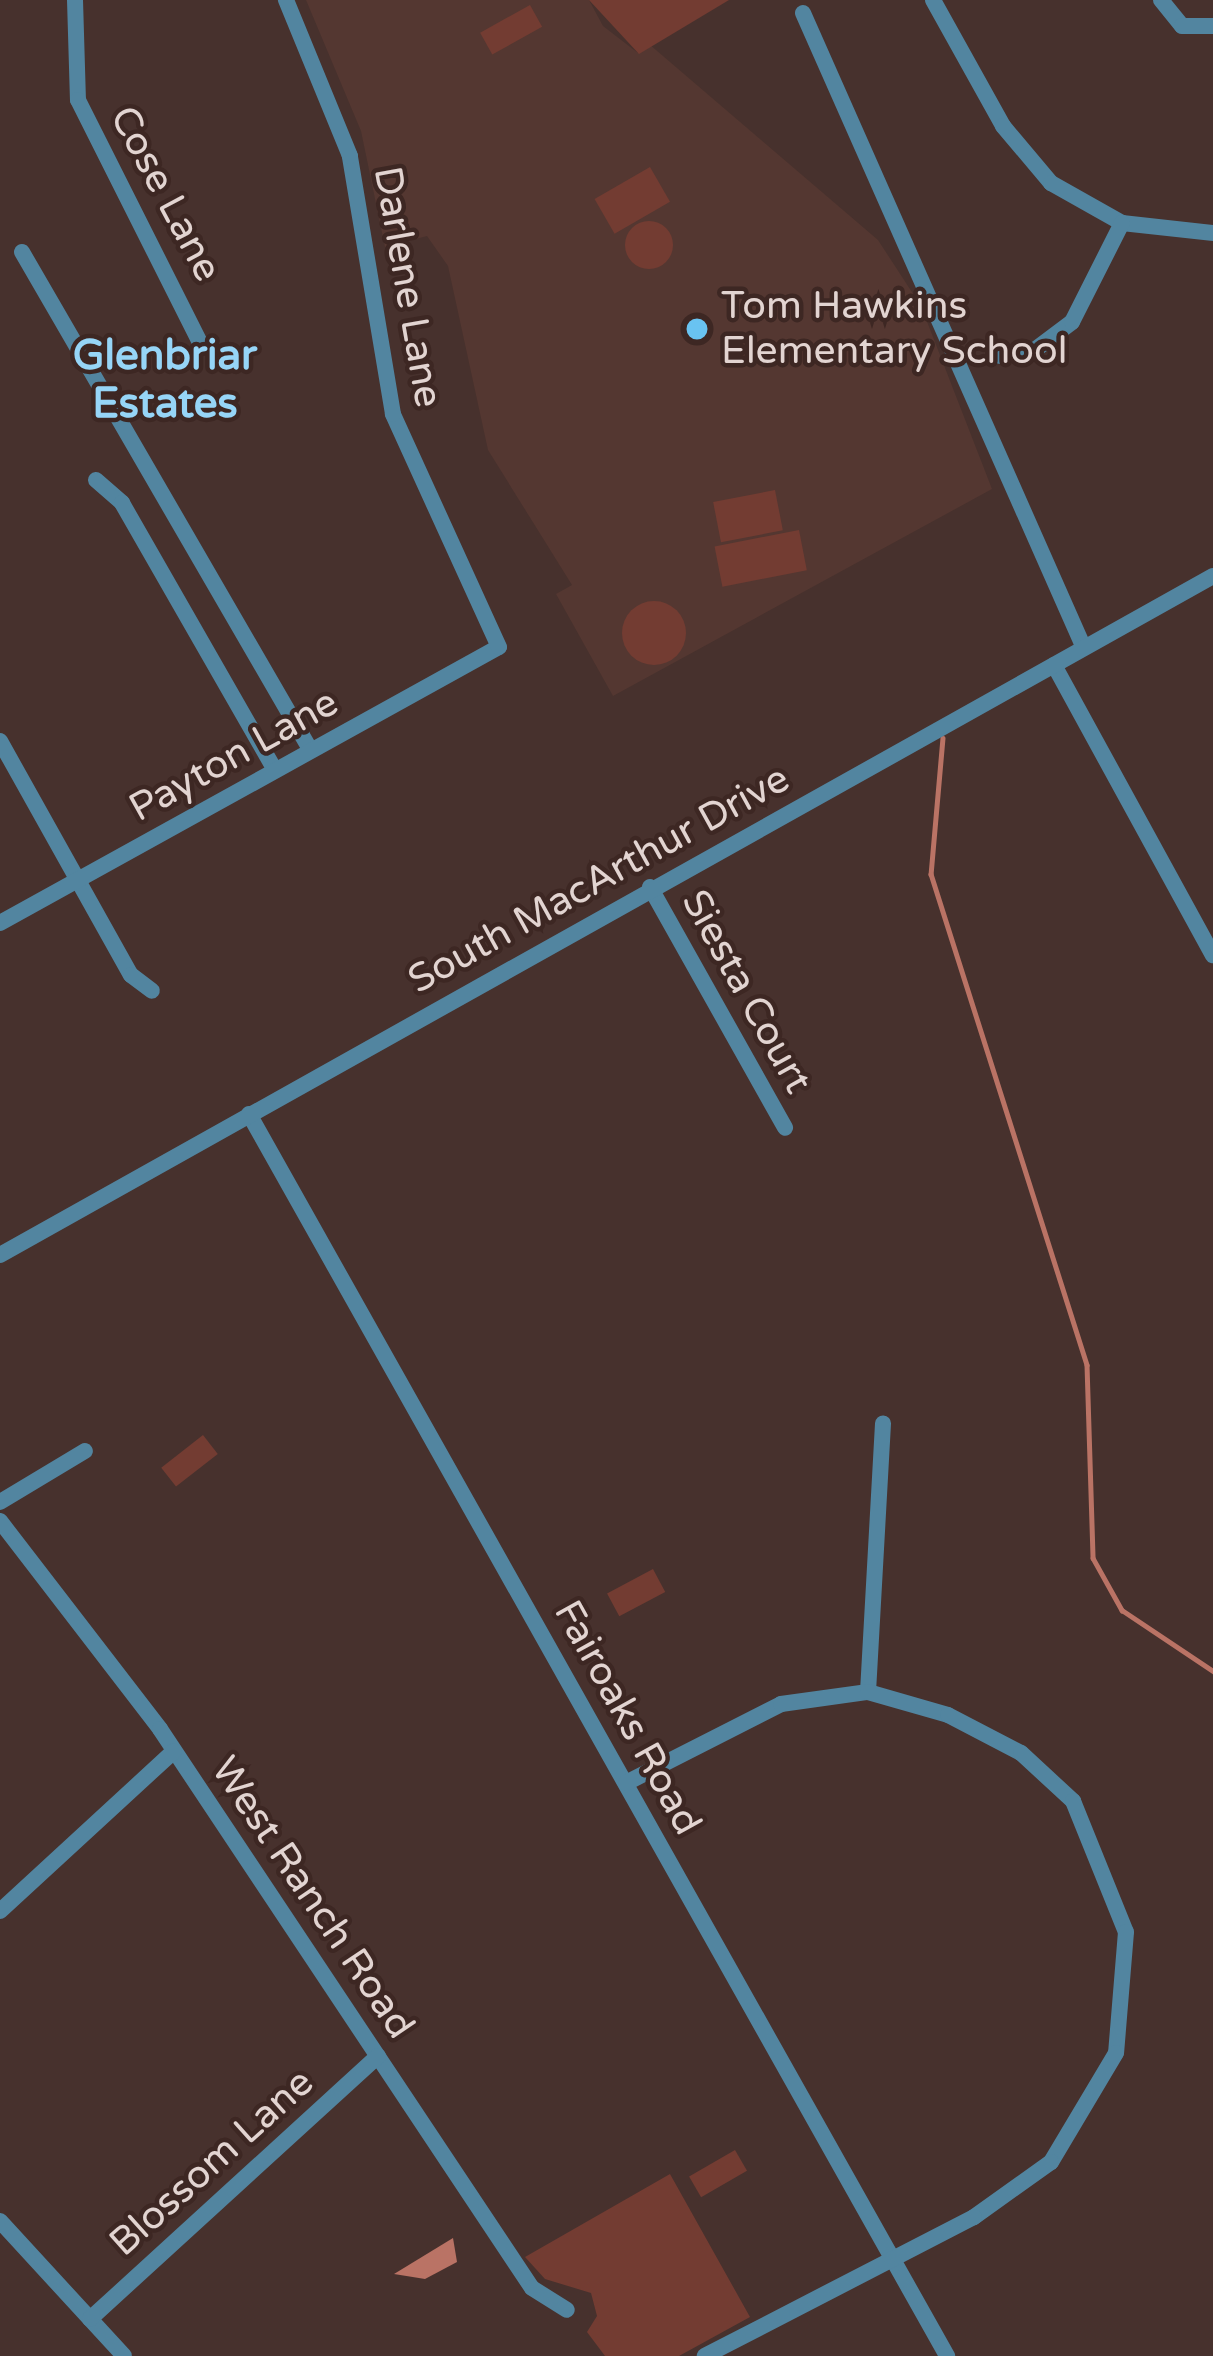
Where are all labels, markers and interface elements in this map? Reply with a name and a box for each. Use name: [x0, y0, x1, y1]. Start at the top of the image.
street label: Cose Lane: [99, 99, 231, 289]
street label: Darlene Lane: [363, 163, 451, 411]
place label: Tom Hawkins Elementary School: [721, 284, 1067, 375]
marker: Tom Hawkins Elementary School: [684, 316, 710, 342]
district label: Glenbriar Estates: [73, 331, 257, 430]
street label: Payton Lane: [122, 680, 346, 832]
street label: South MacArthur Drive: [401, 756, 797, 1004]
street label: Siesta Court: [671, 882, 821, 1102]
street label: Fairoaks Road: [543, 1593, 711, 1843]
street label: West Ranch Road: [200, 1748, 424, 2048]
street label: Blossom Lane: [101, 2059, 323, 2267]

